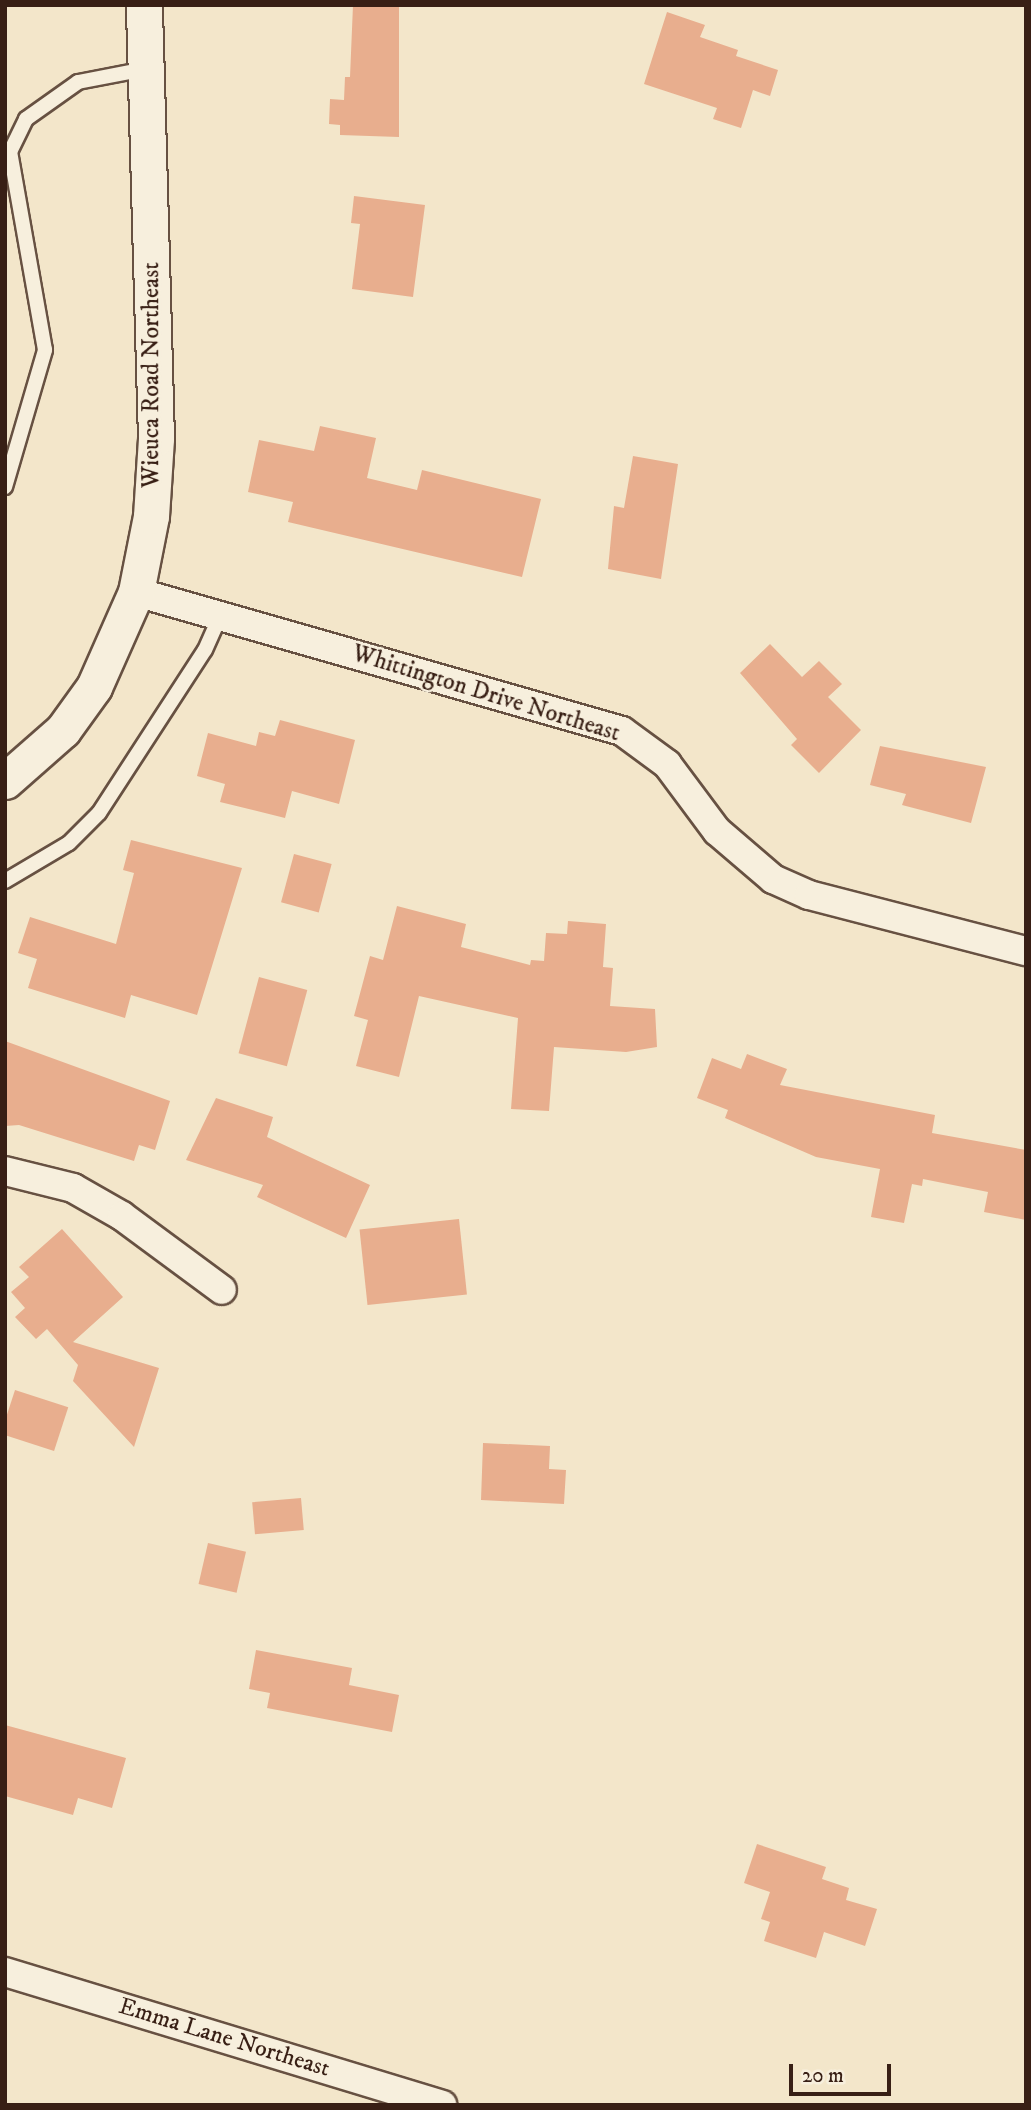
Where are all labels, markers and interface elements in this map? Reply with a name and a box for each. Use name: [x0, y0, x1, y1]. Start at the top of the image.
street label: Wieuca Road Northeast: [138, 262, 166, 488]
street label: Whittington Drive Northeast: [349, 640, 623, 748]
street label: Emma Lane Northeast: [115, 1992, 333, 2084]
scale bar: [793, 2050, 894, 2094]
text: 20 m: [802, 2063, 844, 2089]

